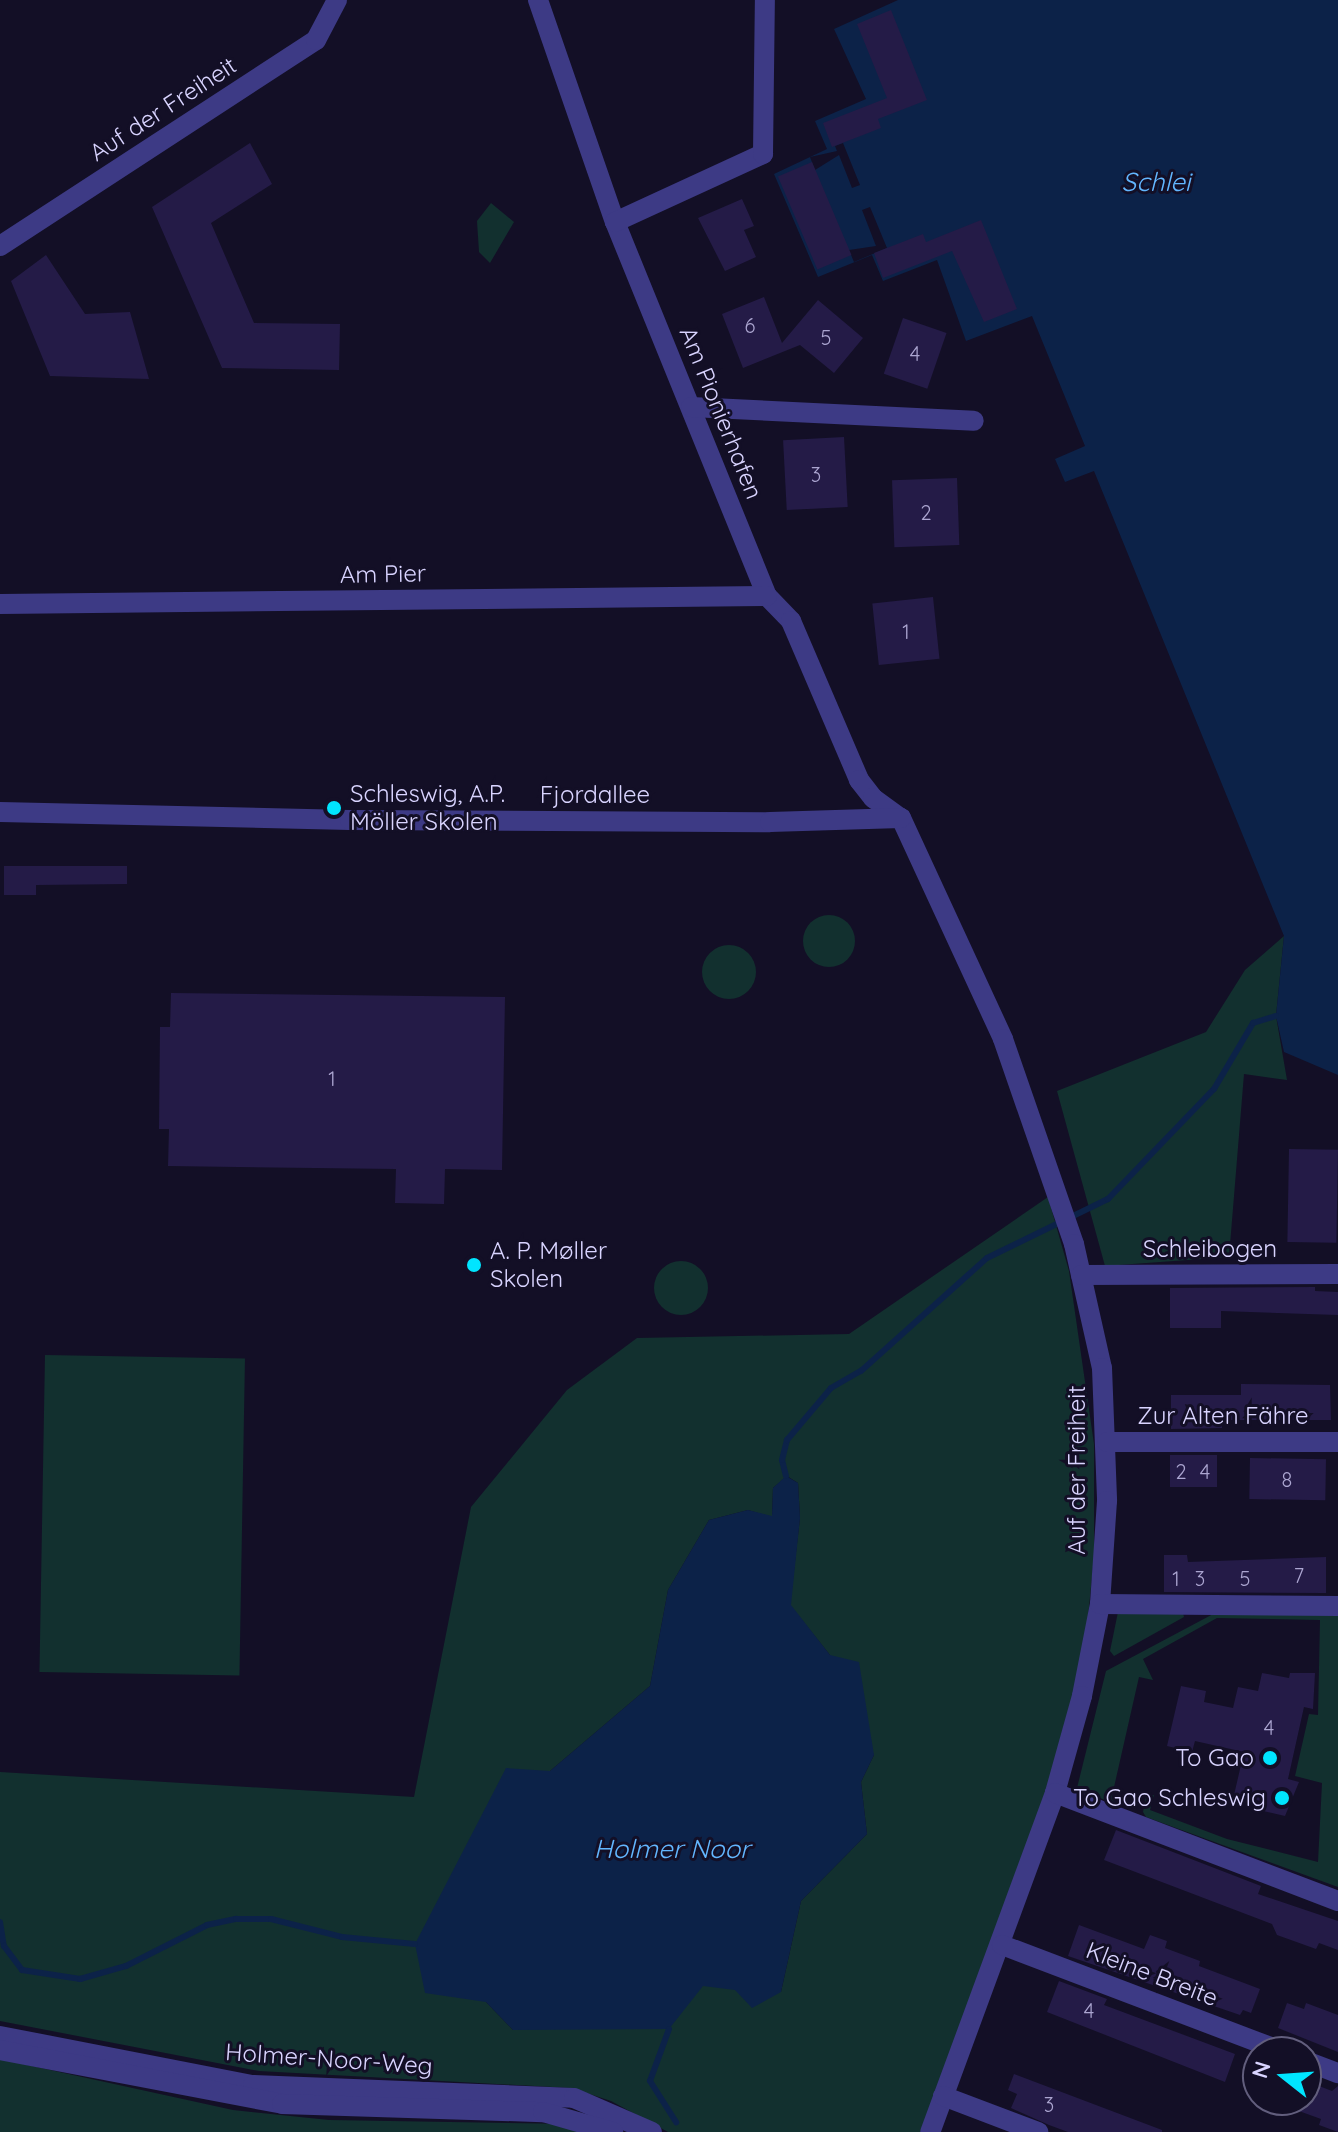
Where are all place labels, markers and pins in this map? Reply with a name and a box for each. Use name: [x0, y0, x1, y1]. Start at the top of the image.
place label: Schleswig, A.P. Möller Skolen: [350, 780, 505, 836]
marker: Schleswig, A.P. Möller Skolen: [325, 799, 343, 817]
place label: A. P. Møller Skolen: [490, 1237, 607, 1293]
marker: A. P. Møller Skolen: [465, 1256, 483, 1274]
place label: To Gao: [1175, 1744, 1254, 1772]
marker: To Gao: [1261, 1749, 1279, 1767]
place label: To Gao Schleswig: [1073, 1784, 1266, 1812]
marker: To Gao Schleswig: [1273, 1789, 1291, 1807]

